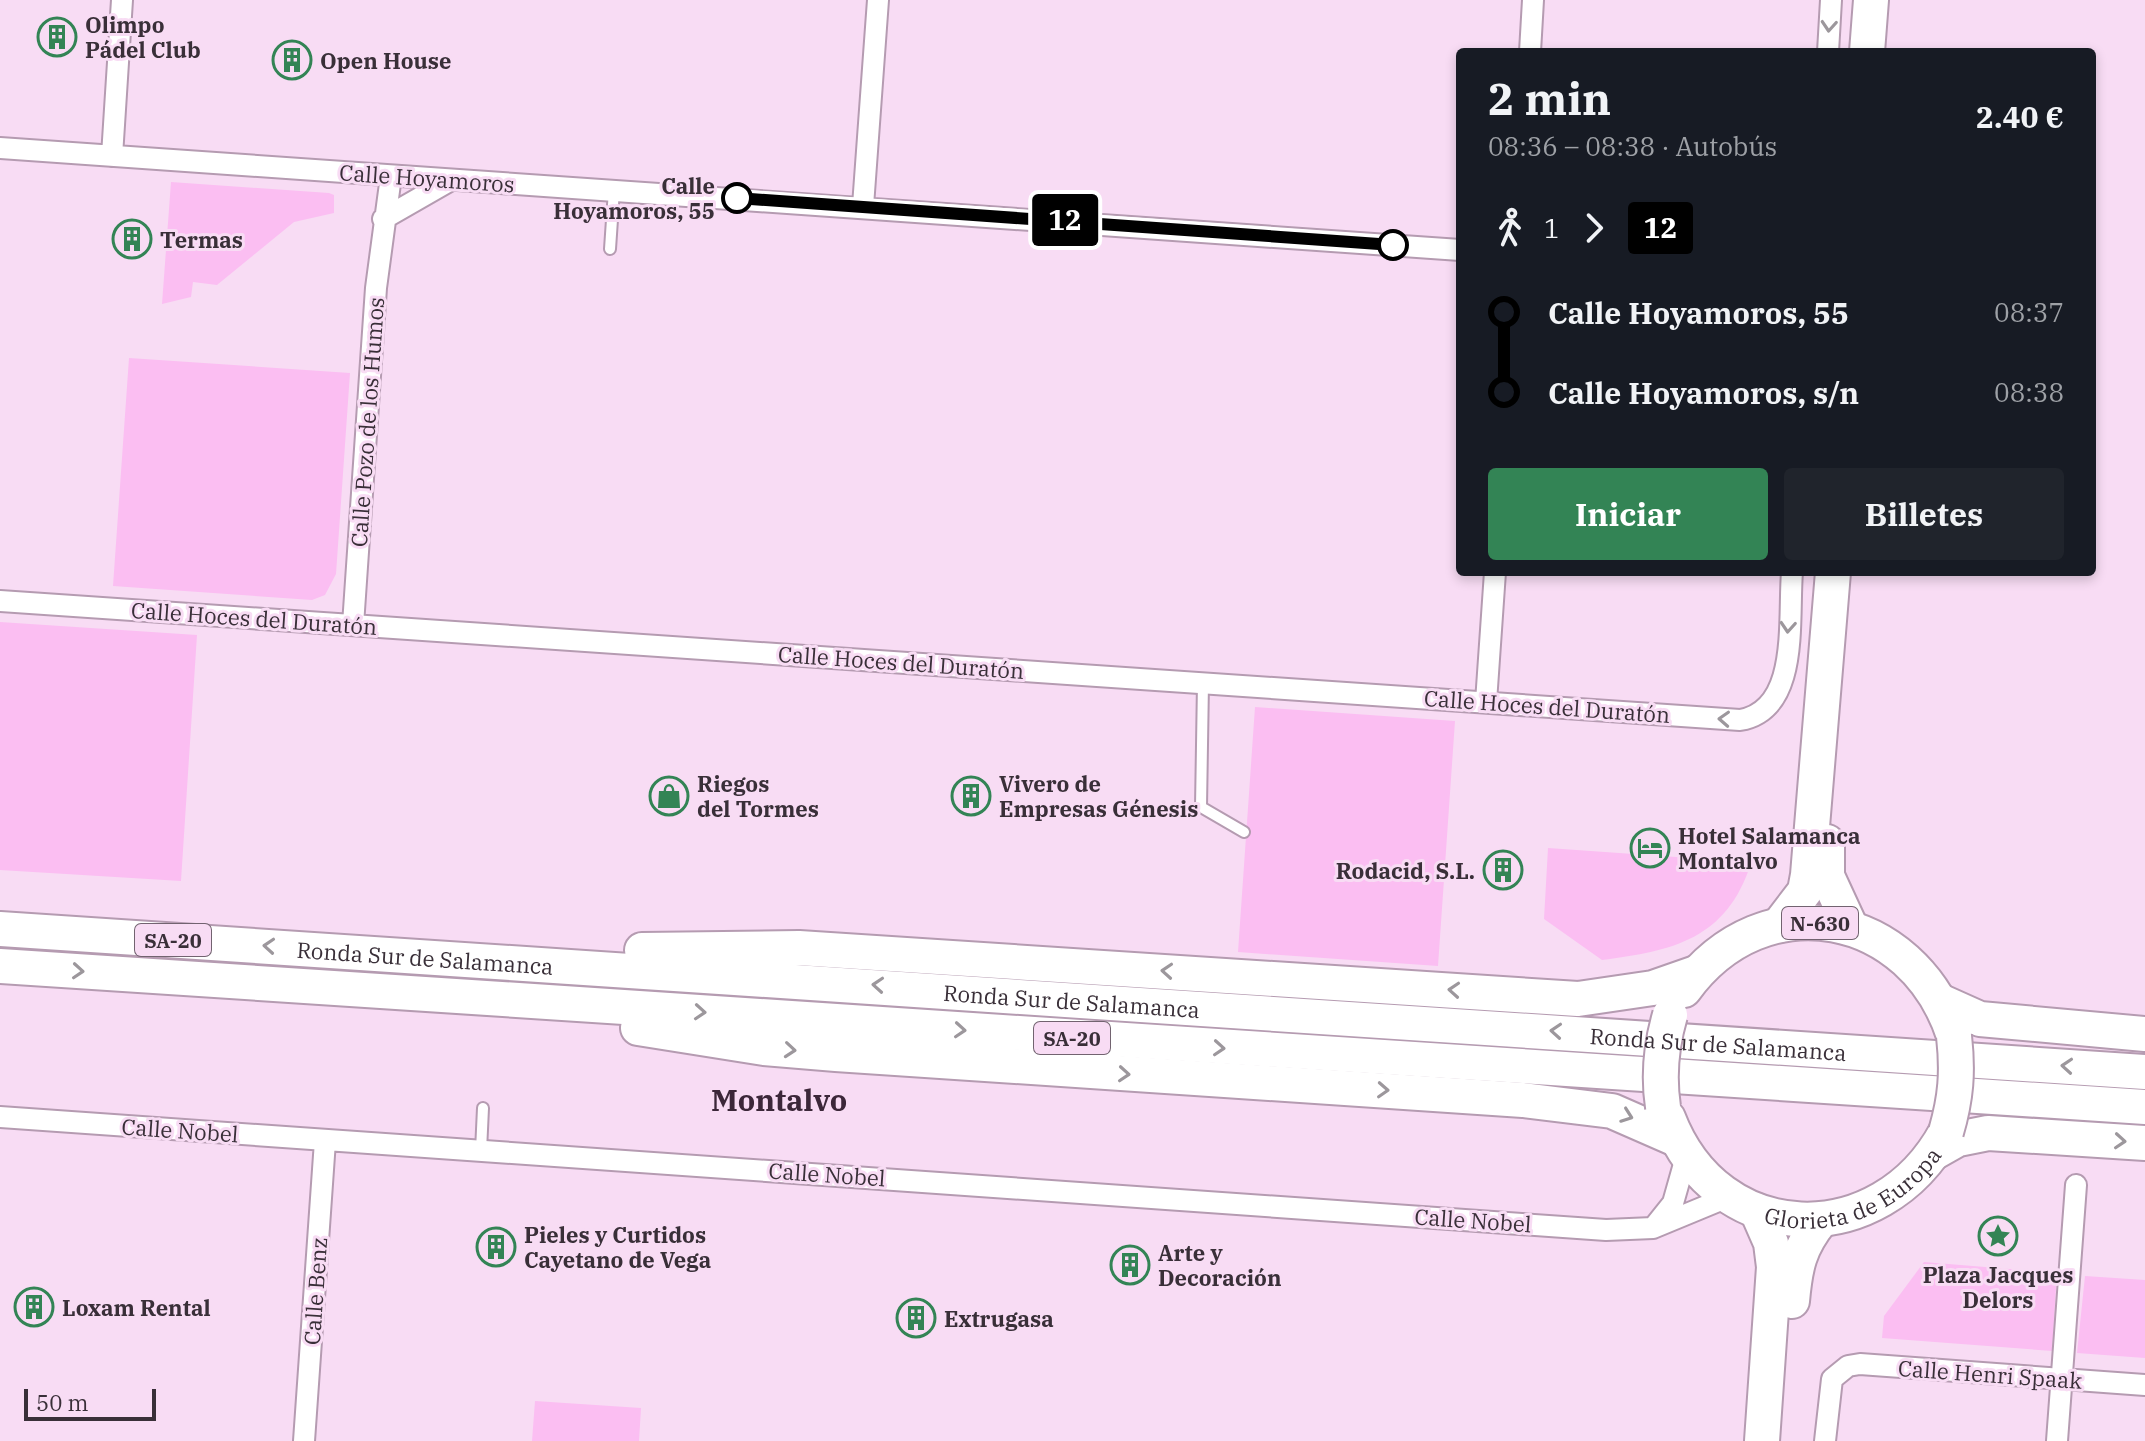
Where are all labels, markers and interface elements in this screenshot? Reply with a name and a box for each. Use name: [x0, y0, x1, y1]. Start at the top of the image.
place label: Olimpo Pádel Club: [85, 10, 201, 64]
building icon: Olimpo Pádel Club: [36, 16, 78, 58]
one-way arrow: [1821, 20, 1838, 33]
building icon: Open House: [271, 39, 313, 81]
place label: Open House: [320, 46, 451, 75]
text: 2 min: [1488, 70, 1611, 127]
text: 2.40 €: [1976, 97, 2064, 136]
text: 08:36 – 08:38 · Autobús: [1488, 129, 1777, 163]
street label: Calle Hoyamoros: [338, 157, 516, 199]
place label: Calle Hoyamoros, 55: [553, 171, 715, 225]
marker: Calle Hoyamoros, 55: [722, 183, 752, 213]
line badge: 12: [1029, 194, 1101, 246]
text: 12: [1048, 201, 1082, 238]
icon: walk: [1488, 206, 1532, 250]
icon: forward: [1572, 206, 1616, 250]
text: 12: [1644, 209, 1677, 246]
text: 1: [1544, 211, 1560, 245]
building icon: Termas: [111, 218, 153, 260]
place label: Termas: [160, 225, 243, 254]
unlabelled marker: [1378, 230, 1408, 260]
text: Calle Hoyamoros, 55: [1548, 293, 1849, 332]
text: 08:37: [1994, 295, 2064, 329]
street label: Calle Pozo de los Humos: [344, 296, 390, 548]
text: Calle Hoyamoros, s/n: [1548, 373, 1859, 412]
text: 08:38: [1994, 375, 2064, 409]
button: Iniciar: [1488, 468, 1768, 560]
button: Billetes: [1784, 468, 2064, 560]
street label: Calle Hoces del Duratón: [130, 595, 378, 641]
one-way arrow: [1780, 621, 1797, 634]
street label: Calle Hoces del Duratón: [777, 639, 1025, 685]
street label: Calle Hoces del Duratón: [1423, 683, 1671, 729]
one-way arrow: [1717, 711, 1730, 728]
place label: Riegos del Tormes: [697, 769, 819, 823]
place label: Vivero de Empresas Génesis: [999, 769, 1198, 823]
shop icon: Riegos del Tormes: [648, 775, 690, 817]
building icon: Vivero de Empresas Génesis: [950, 775, 992, 817]
place label: Hotel Salamanca Montalvo: [1678, 821, 1861, 875]
hotel icon: Hotel Salamanca Montalvo: [1629, 827, 1671, 869]
building icon: Rodacid, S.L.: [1482, 849, 1524, 891]
place label: Rodacid, S.L.: [1336, 856, 1475, 885]
road number: N-630: [1782, 907, 1858, 939]
road number: SA-20: [135, 924, 211, 956]
street label: Ronda Sur de Salamanca: [296, 934, 554, 980]
one-way arrow: [262, 938, 275, 955]
one-way arrow: [72, 962, 85, 979]
one-way arrow: [1160, 963, 1173, 980]
one-way arrow: [871, 977, 884, 994]
street label: Ronda Sur de Salamanca: [942, 977, 1201, 1023]
one-way arrow: [1447, 982, 1460, 999]
one-way arrow: [694, 1004, 707, 1021]
one-way arrow: [954, 1021, 967, 1038]
street label: Ronda Sur de Salamanca: [1589, 1021, 1847, 1067]
road number: SA-20: [1034, 1022, 1110, 1054]
one-way arrow: [1549, 1023, 1562, 1040]
one-way arrow: [1213, 1039, 1226, 1056]
one-way arrow: [784, 1041, 797, 1058]
one-way arrow: [2060, 1058, 2073, 1075]
one-way arrow: [1118, 1065, 1131, 1082]
district label: Montalvo: [711, 1080, 847, 1119]
one-way arrow: [1377, 1081, 1390, 1098]
one-way arrow: [1620, 1107, 1634, 1123]
street label: Calle Nobel: [120, 1111, 240, 1149]
one-way arrow: [2114, 1132, 2127, 1149]
street label: Glorieta de Europa: [1762, 1141, 1947, 1234]
street label: Calle Nobel: [767, 1155, 887, 1193]
street label: Calle Nobel: [1413, 1201, 1533, 1239]
place icon: Plaza Jacques Delors: [1977, 1215, 2019, 1257]
place label: Pieles y Curtidos Cayetano de Vega: [524, 1220, 711, 1274]
building icon: Pieles y Curtidos Cayetano de Vega: [475, 1226, 517, 1268]
street label: Calle Benz: [297, 1236, 333, 1346]
place label: Arte y Decoración: [1158, 1238, 1281, 1292]
building icon: Arte y Decoración: [1109, 1244, 1151, 1286]
place label: Plaza Jacques Delors: [1923, 1260, 2073, 1314]
building icon: Loxam Rental: [13, 1286, 55, 1328]
place label: Loxam Rental: [62, 1293, 211, 1322]
building icon: Extrugasa: [895, 1297, 937, 1339]
place label: Extrugasa: [944, 1304, 1054, 1333]
street label: Calle Henri Spaak: [1897, 1353, 2083, 1395]
scale bar: [24, 1385, 156, 1421]
text: 50 m: [36, 1388, 88, 1417]

